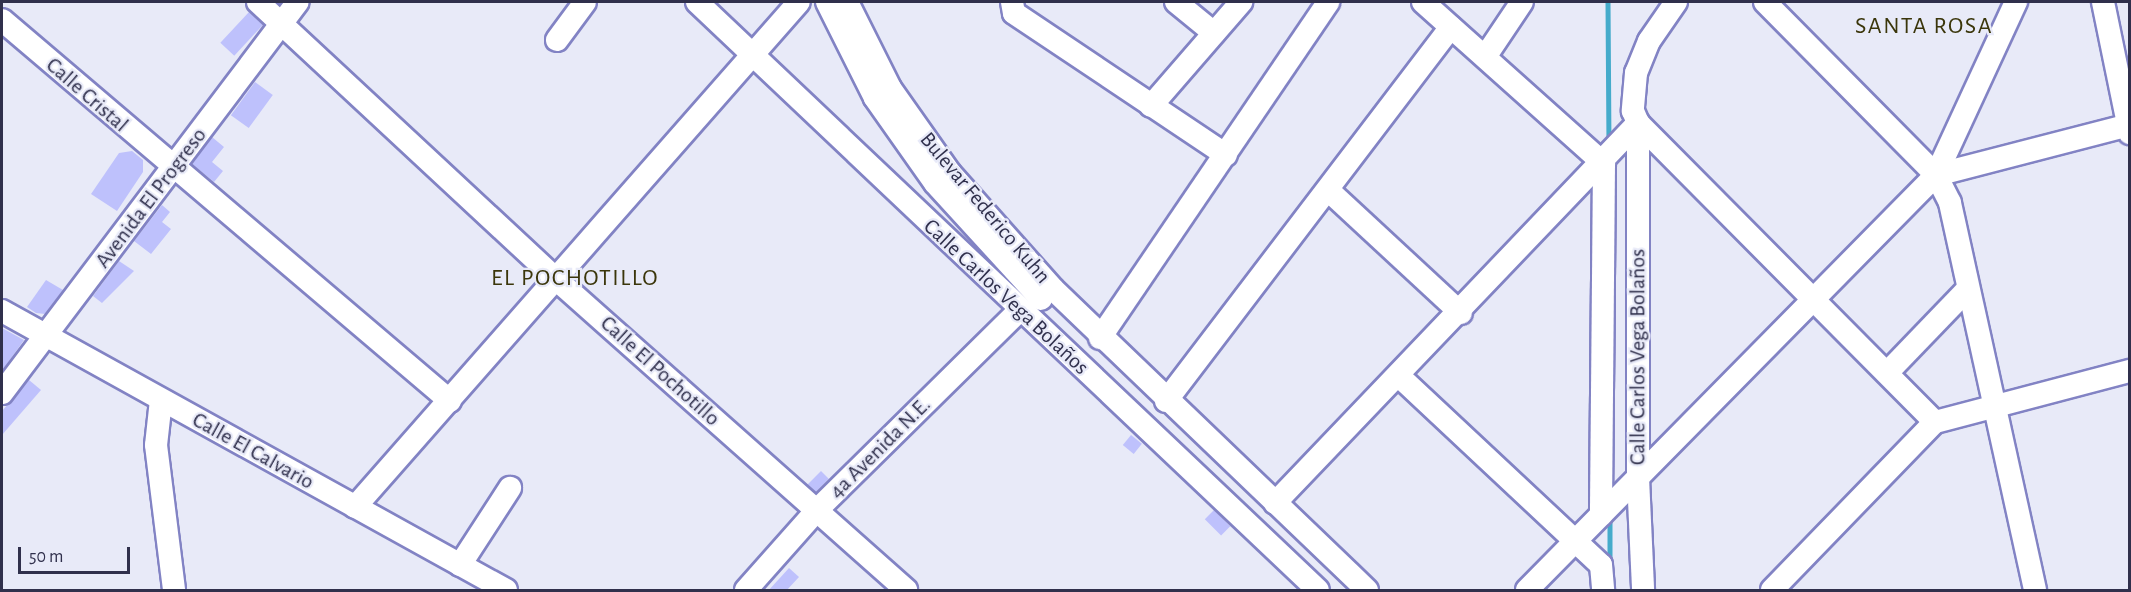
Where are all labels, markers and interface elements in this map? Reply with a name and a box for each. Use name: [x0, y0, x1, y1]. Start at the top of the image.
district label: SANTA ROSA: [1855, 13, 1993, 41]
street label: Calle Cristal: [40, 52, 134, 138]
street label: Avenida El Progreso: [90, 123, 212, 273]
street label: Bulevar Federico Kuhn: [914, 127, 1056, 289]
street label: Calle Carlos Vega Bolaños: [918, 214, 1094, 380]
street label: Calle Carlos Vega Bolaños: [1625, 249, 1651, 465]
district label: EL POCHOTILLO: [491, 265, 659, 293]
street label: Calle El Pochotillo: [595, 310, 725, 432]
street label: 4a Avenida N.E.: [824, 392, 936, 504]
street label: Calle El Calvario: [188, 407, 318, 495]
scale bar: [21, 535, 134, 573]
text: 50 m: [29, 548, 63, 566]

